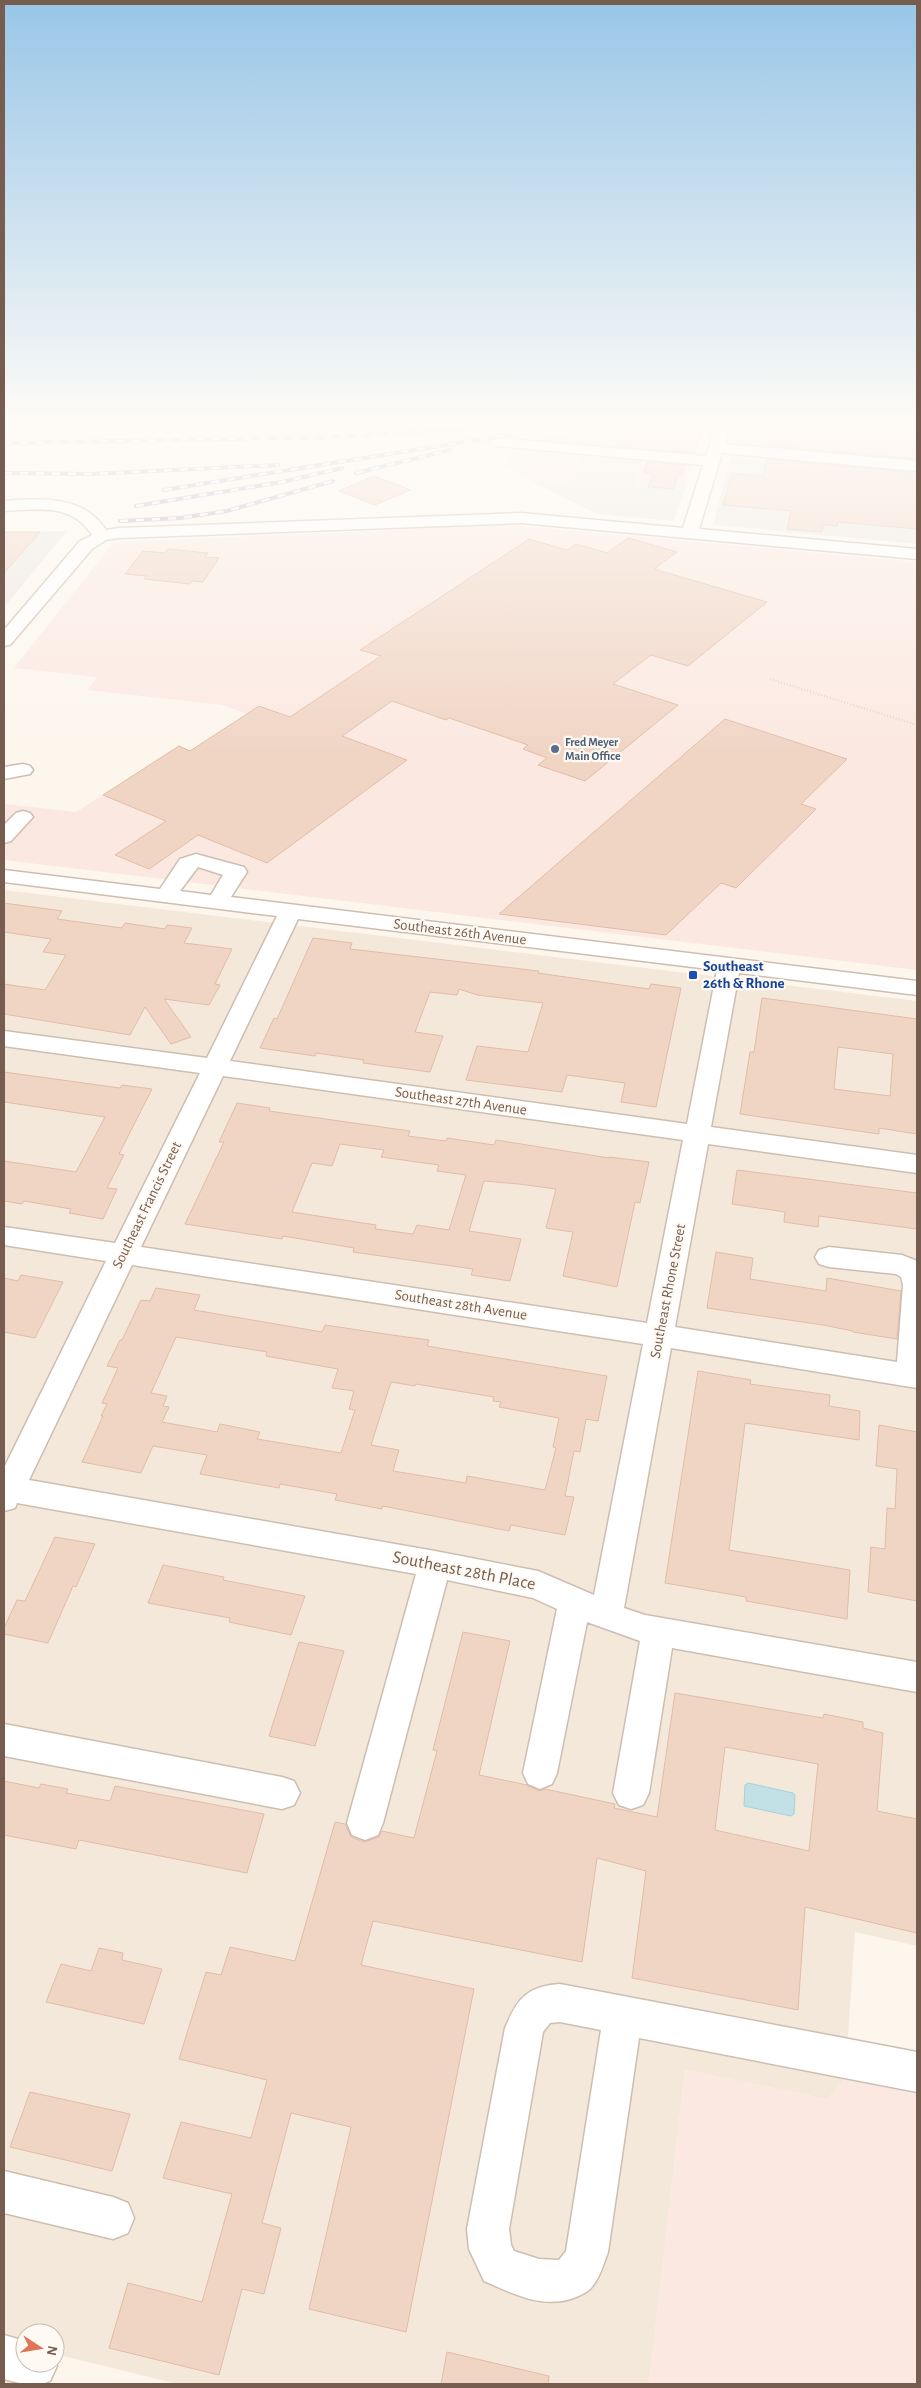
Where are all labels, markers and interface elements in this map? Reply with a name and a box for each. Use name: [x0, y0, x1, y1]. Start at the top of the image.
place label: Fred Meyer Main Office: [565, 736, 621, 762]
marker: Fred Meyer Main Office: [549, 743, 561, 755]
street label: Southeast 26th Avenue: [393, 916, 527, 948]
place label: Southeast 26th & Rhone: [703, 959, 785, 991]
marker: Southeast 26th & Rhone: [687, 969, 699, 981]
street label: Southeast 27th Avenue: [394, 1084, 528, 1118]
street label: Southeast Francis Street: [110, 1139, 184, 1271]
street label: Southeast Rhone Street: [648, 1222, 688, 1360]
street label: Southeast 28th Avenue: [394, 1287, 528, 1323]
street label: Southeast 28th Place: [391, 1548, 537, 1594]
north arrow: [15, 2323, 65, 2373]
text: N: [44, 2344, 60, 2357]

